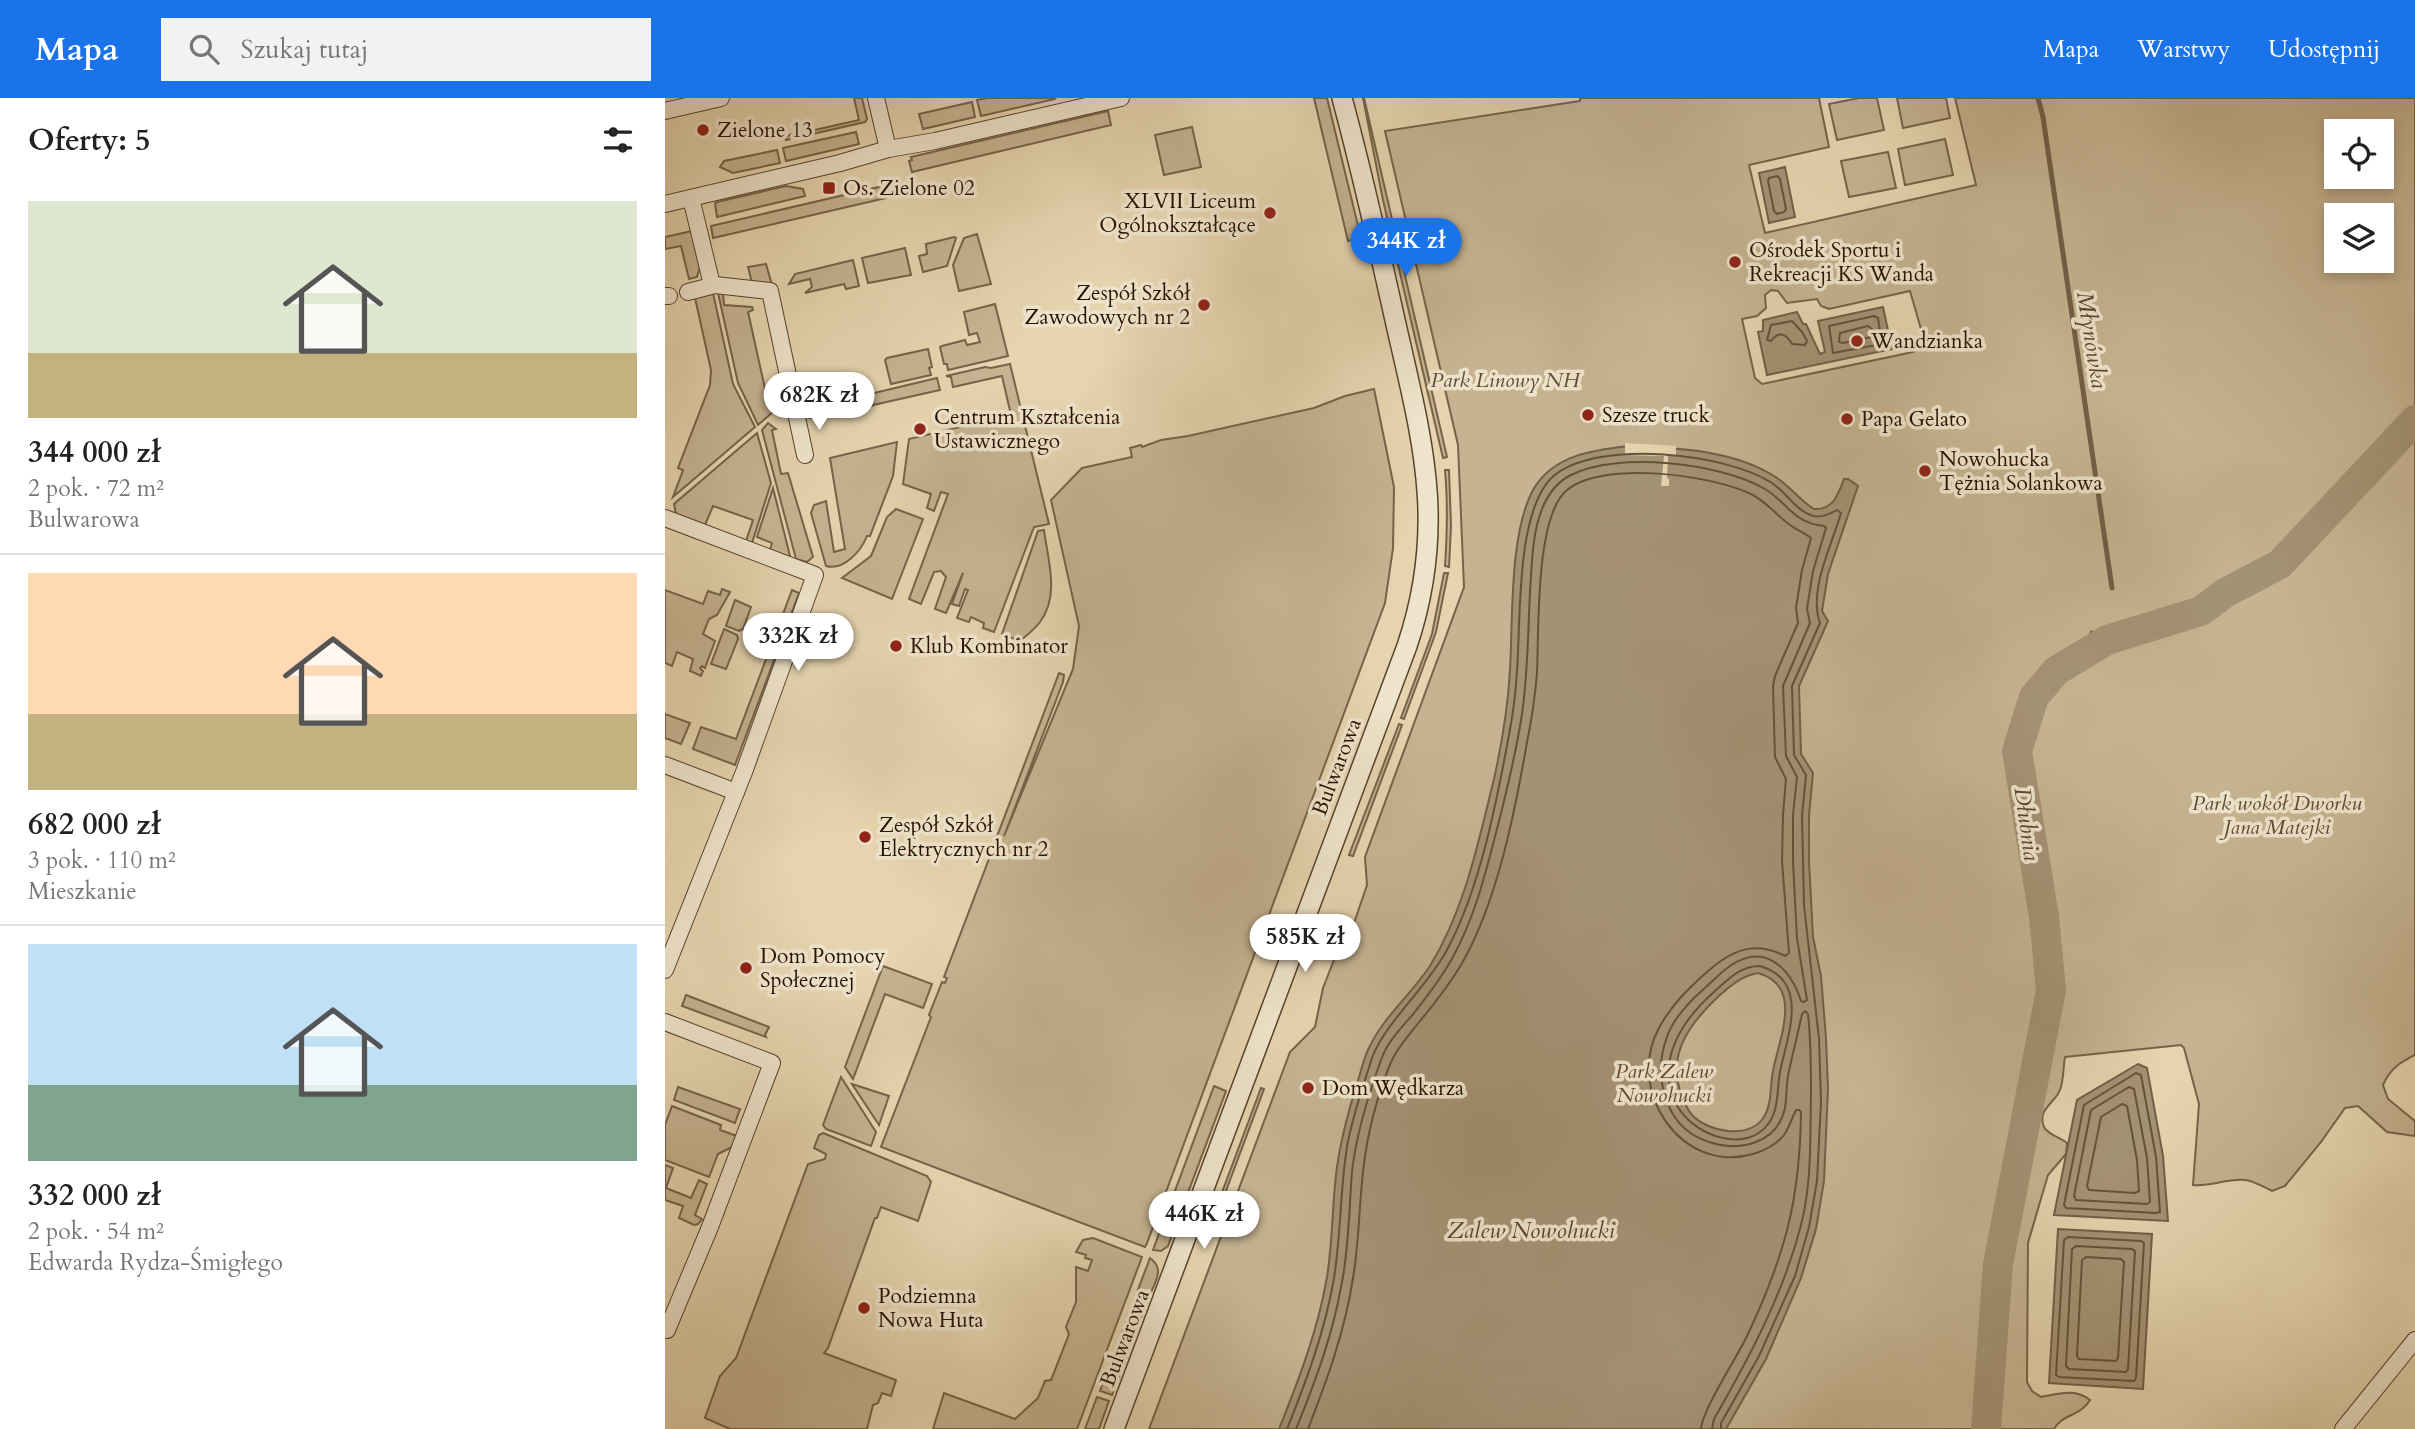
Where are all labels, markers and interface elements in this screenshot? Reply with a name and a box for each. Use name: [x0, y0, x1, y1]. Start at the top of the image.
search box: [161, 18, 651, 81]
text: Mapa: [35, 27, 119, 72]
icon: search: [185, 30, 223, 68]
text: Szukaj tutaj: [241, 32, 368, 67]
text: Mapa: [2043, 33, 2099, 66]
text: Warstwy: [2137, 33, 2230, 66]
text: Udostępnij: [2268, 33, 2380, 66]
place label: Zielone 13: [717, 116, 813, 145]
map controls: [2324, 119, 2394, 273]
button: locate: [2324, 119, 2394, 189]
text: Oferty: 5: [28, 120, 150, 161]
icon: filters: [599, 121, 637, 159]
marker: Zielone 13: [695, 122, 711, 138]
place label: Os. Zielone 02: [843, 174, 975, 203]
marker: Os. Zielone 02: [821, 180, 837, 196]
place label: XLVII Liceum Ogólnokształcące: [1099, 187, 1256, 240]
button: layers: [2324, 203, 2394, 273]
marker: XLVII Liceum Ogólnokształcące: [1262, 205, 1278, 221]
pin: 344K zł: [1341, 218, 1471, 278]
text: 344K zł: [1367, 225, 1445, 256]
place label: Ośrodek Sportu i Rekreacji KS Wanda: [1749, 236, 1934, 289]
icon: home: [270, 246, 396, 372]
marker: Ośrodek Sportu i Rekreacji KS Wanda: [1727, 254, 1743, 270]
place label: Zespół Szkół Zawodowych nr 2: [1025, 279, 1191, 332]
water label: Młynówka: [2069, 289, 2115, 391]
marker: Zespół Szkół Zawodowych nr 2: [1196, 297, 1212, 313]
place label: Wandzianka: [1870, 327, 1983, 356]
marker: Wandzianka: [1849, 333, 1865, 349]
park label: Park Linowy NH: [1431, 366, 1582, 395]
pin: 682K zł: [754, 372, 884, 432]
text: 682K zł: [780, 379, 858, 410]
place label: Szesze truck: [1602, 401, 1710, 430]
place label: Centrum Kształcenia Ustawicznego: [934, 403, 1120, 456]
place label: Papa Gelato: [1861, 405, 1967, 434]
marker: Szesze truck: [1580, 407, 1596, 423]
marker: Papa Gelato: [1839, 411, 1855, 427]
marker: Centrum Kształcenia Ustawicznego: [912, 421, 928, 437]
text: 344 000 zł: [28, 432, 161, 473]
place label: Nowohucka Tężnia Solankowa: [1939, 445, 2103, 498]
marker: Nowohucka Tężnia Solankowa: [1917, 463, 1933, 479]
text: 2 pok. · 72 m²: [28, 473, 164, 504]
text: Bulwarowa: [28, 504, 140, 535]
pin: 332K zł: [733, 614, 863, 673]
icon: home: [270, 618, 396, 744]
text: 332K zł: [759, 620, 837, 651]
place label: Klub Kombinator: [910, 632, 1068, 661]
marker: Klub Kombinator: [888, 638, 904, 654]
street label: Bulwarowa: [1305, 714, 1369, 820]
water label: Dłubnia: [2007, 785, 2047, 863]
park label: Park wokół Dworku Jana Matejki: [2192, 789, 2362, 842]
text: 682 000 zł: [28, 804, 161, 845]
place label: Zespół Szkół Elektrycznych nr 2: [879, 811, 1048, 864]
marker: Zespół Szkół Elektrycznych nr 2: [857, 829, 873, 845]
text: 3 pok. · 110 m²: [28, 845, 176, 876]
text: Mieszkanie: [28, 876, 137, 907]
pin: 585K zł: [1240, 914, 1370, 974]
text: 585K zł: [1266, 921, 1344, 952]
place label: Dom Pomocy Społecznej: [760, 942, 885, 995]
marker: Dom Pomocy Społecznej: [738, 960, 754, 976]
icon: home: [270, 989, 396, 1115]
park label: Park Zalew Nowohucki: [1615, 1057, 1713, 1110]
place label: Dom Wędkarza: [1322, 1074, 1464, 1103]
marker: Dom Wędkarza: [1300, 1080, 1316, 1096]
text: 332 000 zł: [28, 1175, 161, 1216]
pin: 446K zł: [1139, 1192, 1269, 1251]
text: 446K zł: [1165, 1198, 1243, 1229]
water label: Zalew Nowohucki: [1447, 1215, 1616, 1246]
text: 2 pok. · 54 m²: [28, 1216, 164, 1247]
text: Edwarda Rydza-Śmigłego: [28, 1247, 283, 1278]
place label: Podziemna Nowa Huta: [878, 1282, 984, 1335]
street label: Bulwarowa: [1093, 1285, 1157, 1391]
marker: Podziemna Nowa Huta: [856, 1300, 872, 1316]

